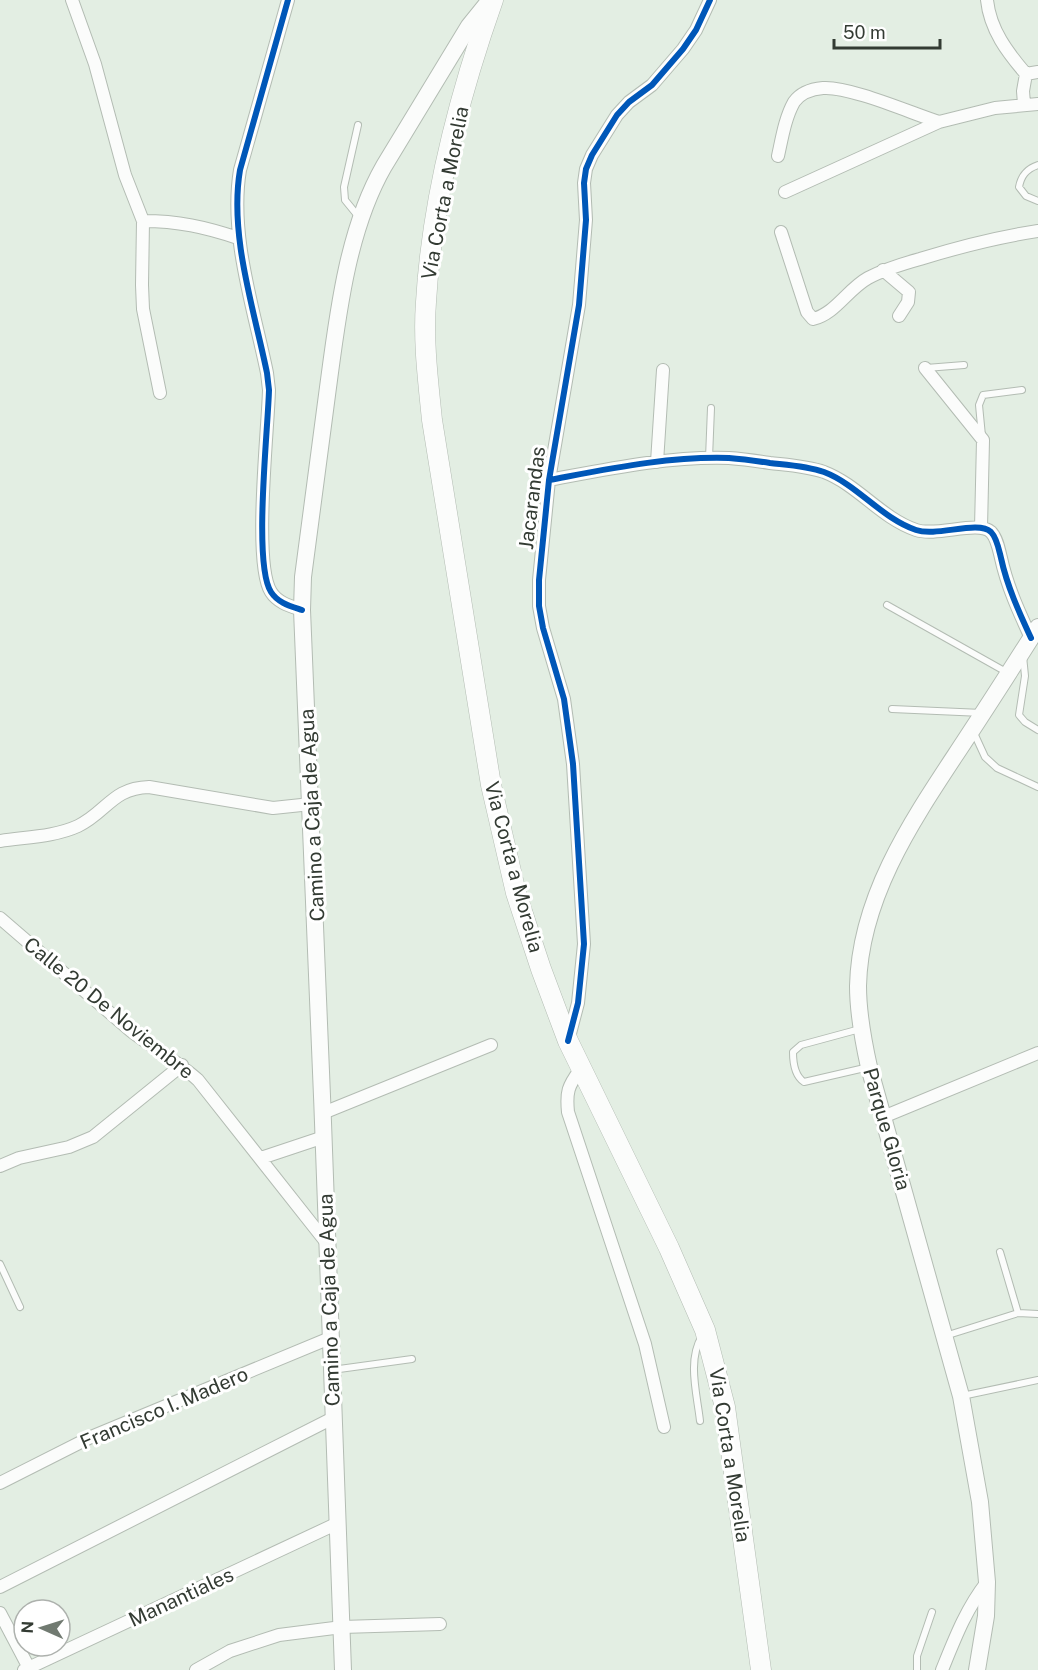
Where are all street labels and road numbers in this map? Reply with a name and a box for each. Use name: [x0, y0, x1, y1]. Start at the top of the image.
street label: Via Corta a Morelia: [416, 104, 474, 282]
street label: Jacarandas: [514, 445, 550, 551]
street label: Camino a Caja de Agua: [294, 708, 330, 922]
street label: Via Corta a Morelia: [480, 779, 548, 955]
street label: Calle 20 De Noviembre: [19, 932, 199, 1084]
street label: Parque Gloria: [858, 1065, 916, 1193]
street label: Camino a Caja de Agua: [313, 1193, 345, 1407]
street label: Francisco I. Madero: [76, 1362, 252, 1454]
street label: Via Corta a Morelia: [704, 1366, 756, 1544]
street label: Manantiales: [125, 1562, 237, 1632]

